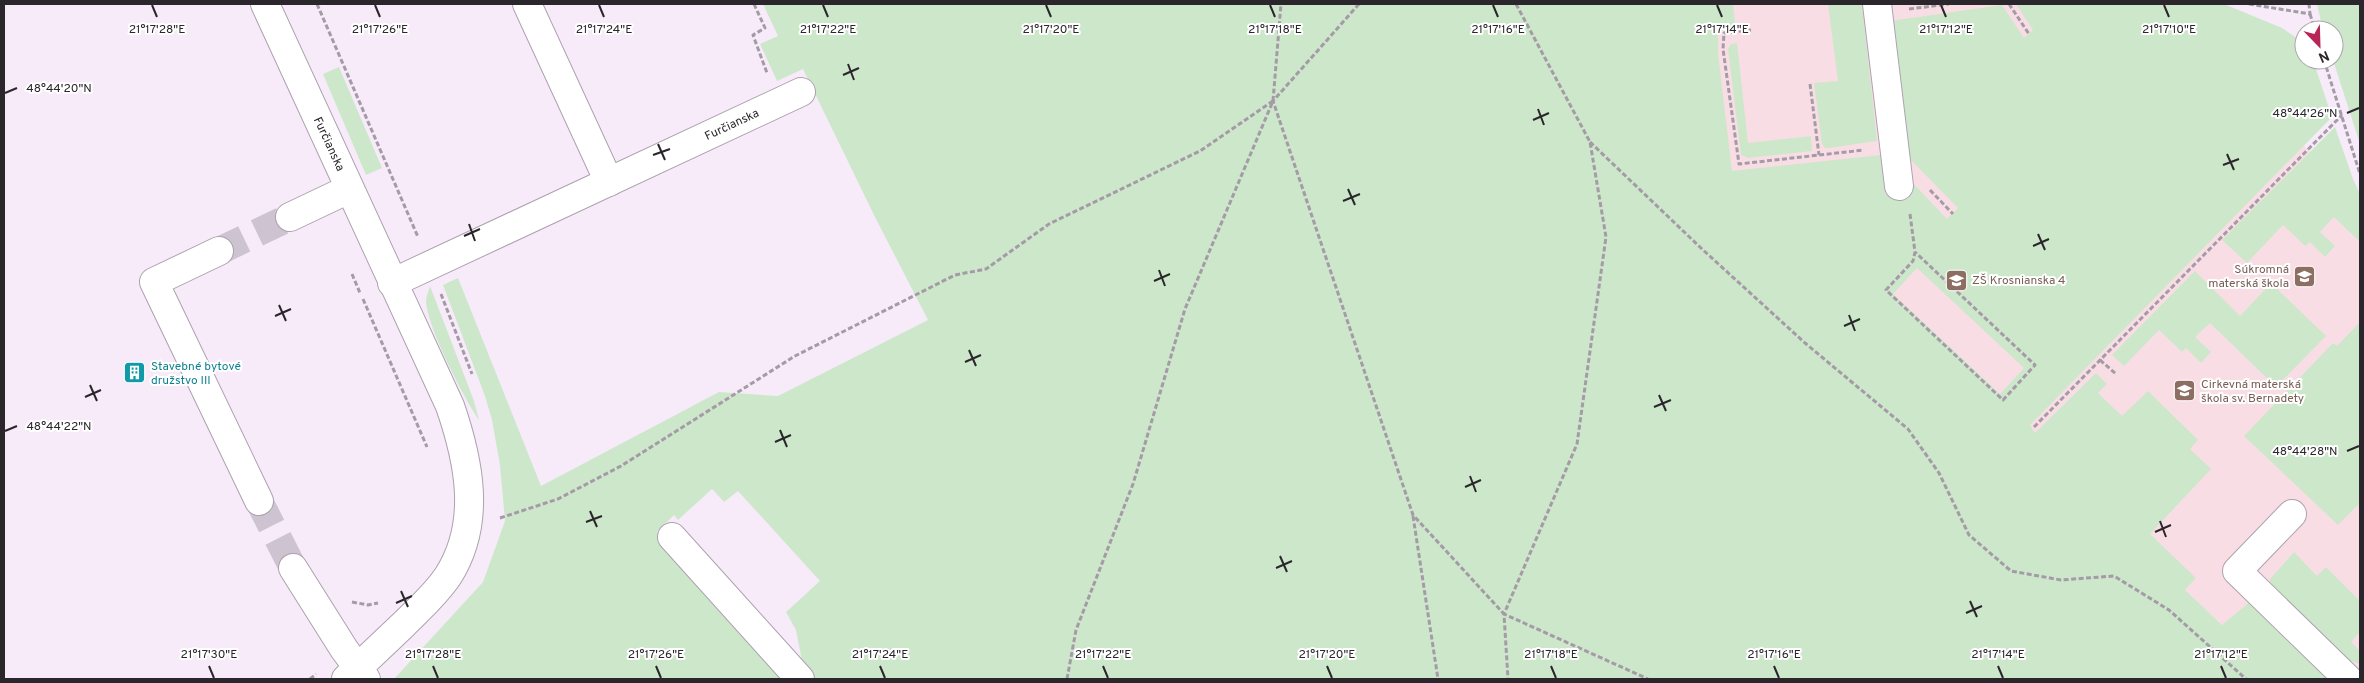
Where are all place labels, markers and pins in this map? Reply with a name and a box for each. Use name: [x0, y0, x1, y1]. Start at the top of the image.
place label: Súkromná materská škola: [2208, 262, 2289, 292]
school or university icon: Súkromná materská škola: [2293, 264, 2317, 288]
school or university icon: ZŠ Krosnianska 4: [1944, 268, 1968, 292]
place label: ZŠ Krosnianska 4: [1972, 273, 2066, 289]
place label: Stavebné bytové družstvo III: [151, 359, 241, 389]
building icon: Stavebné bytové družstvo III: [123, 361, 147, 385]
place label: Cirkevná materská škola sv. Bernadety: [2201, 377, 2304, 407]
school or university icon: Cirkevná materská škola sv. Bernadety: [2173, 379, 2197, 403]

